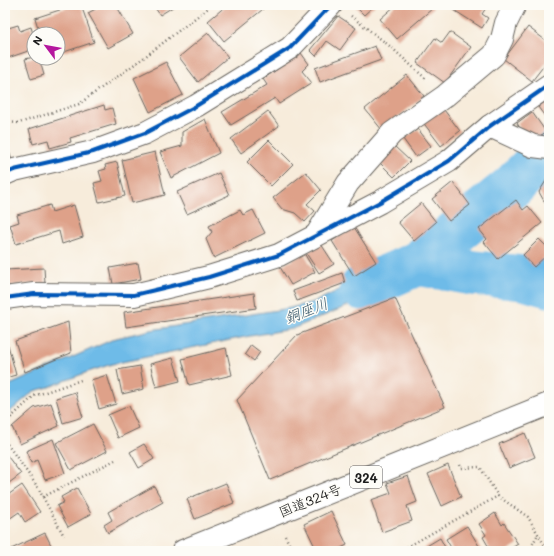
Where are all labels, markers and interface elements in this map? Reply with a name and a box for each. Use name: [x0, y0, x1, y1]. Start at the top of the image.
north arrow: [26, 26, 66, 66]
text: N: [29, 33, 46, 48]
water label: 銅座川: [281, 293, 331, 327]
road number: 324: [350, 466, 382, 488]
street label: 国道324号: [276, 479, 344, 521]

